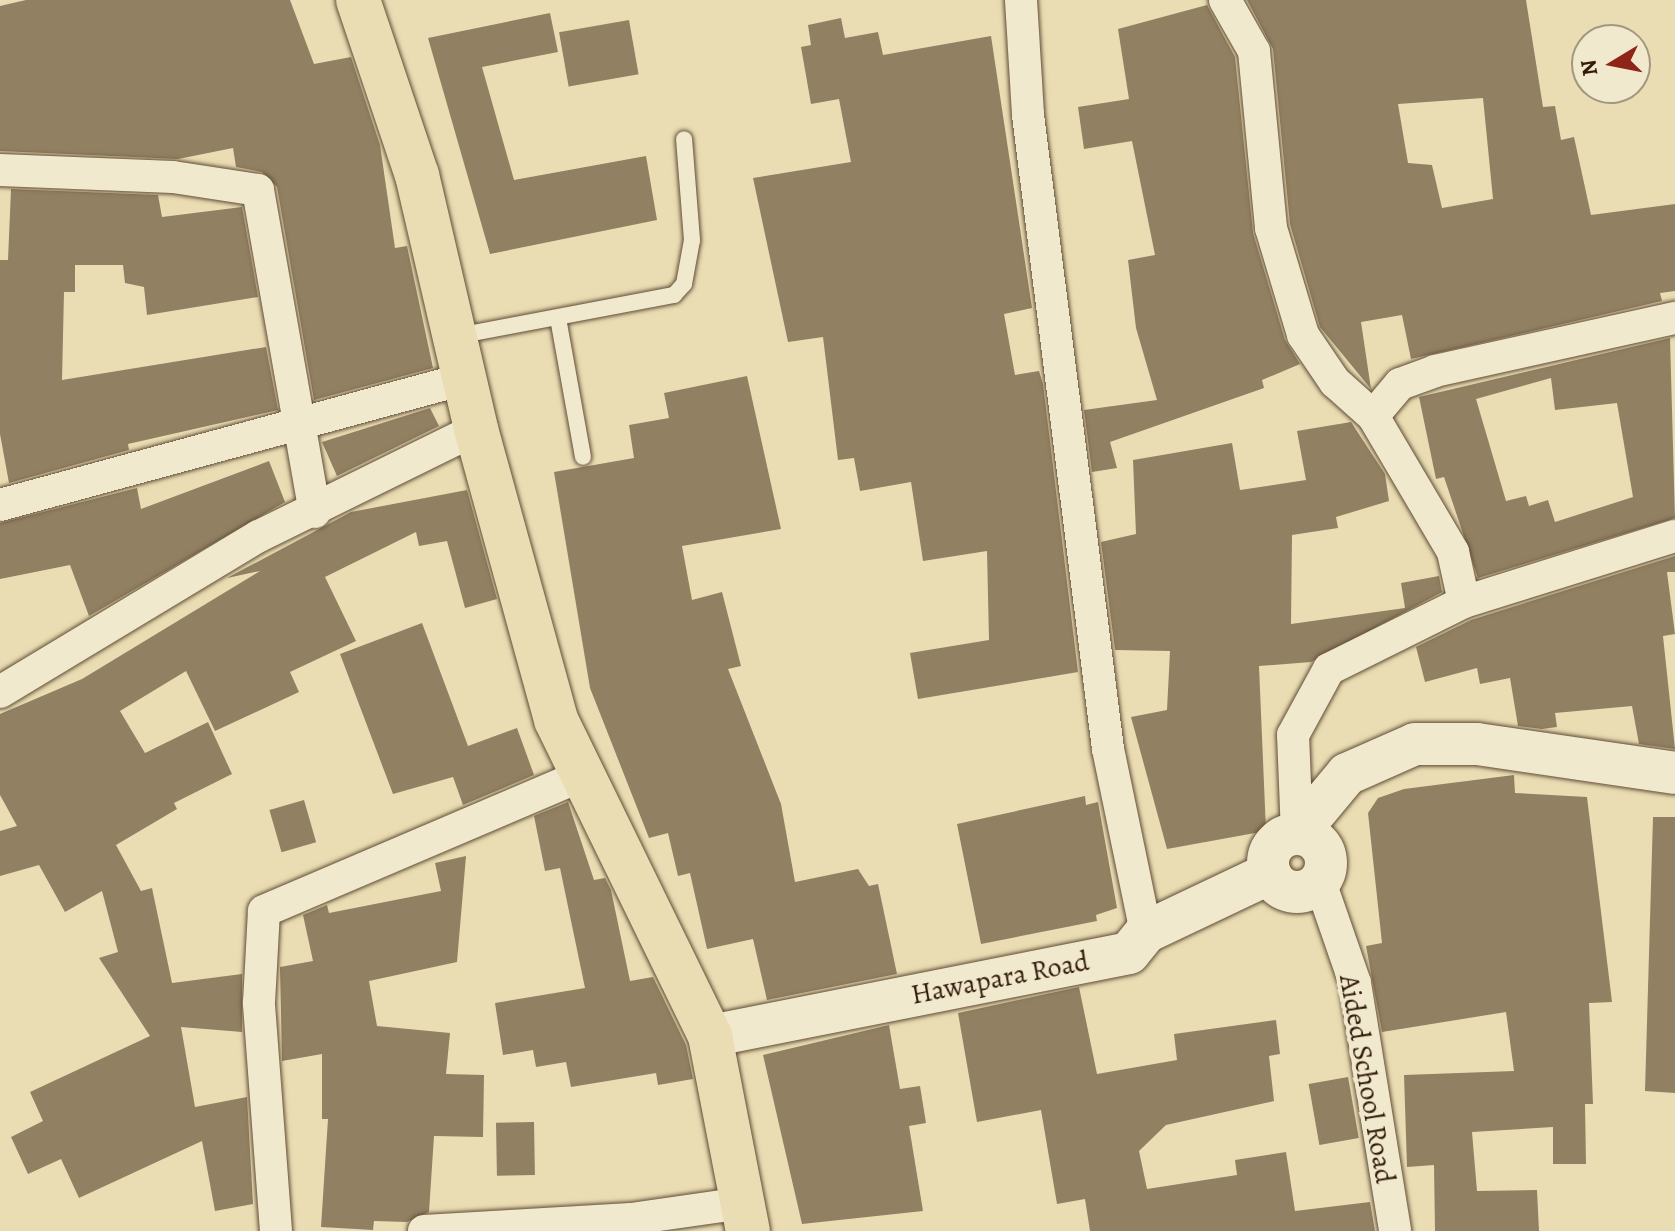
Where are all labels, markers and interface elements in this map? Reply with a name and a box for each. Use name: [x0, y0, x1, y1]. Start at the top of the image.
north arrow: [1571, 24, 1651, 104]
text: N: [1573, 57, 1605, 78]
street label: Hawapara Road: [908, 944, 1092, 1012]
street label: Aided School Road: [1332, 972, 1402, 1186]

